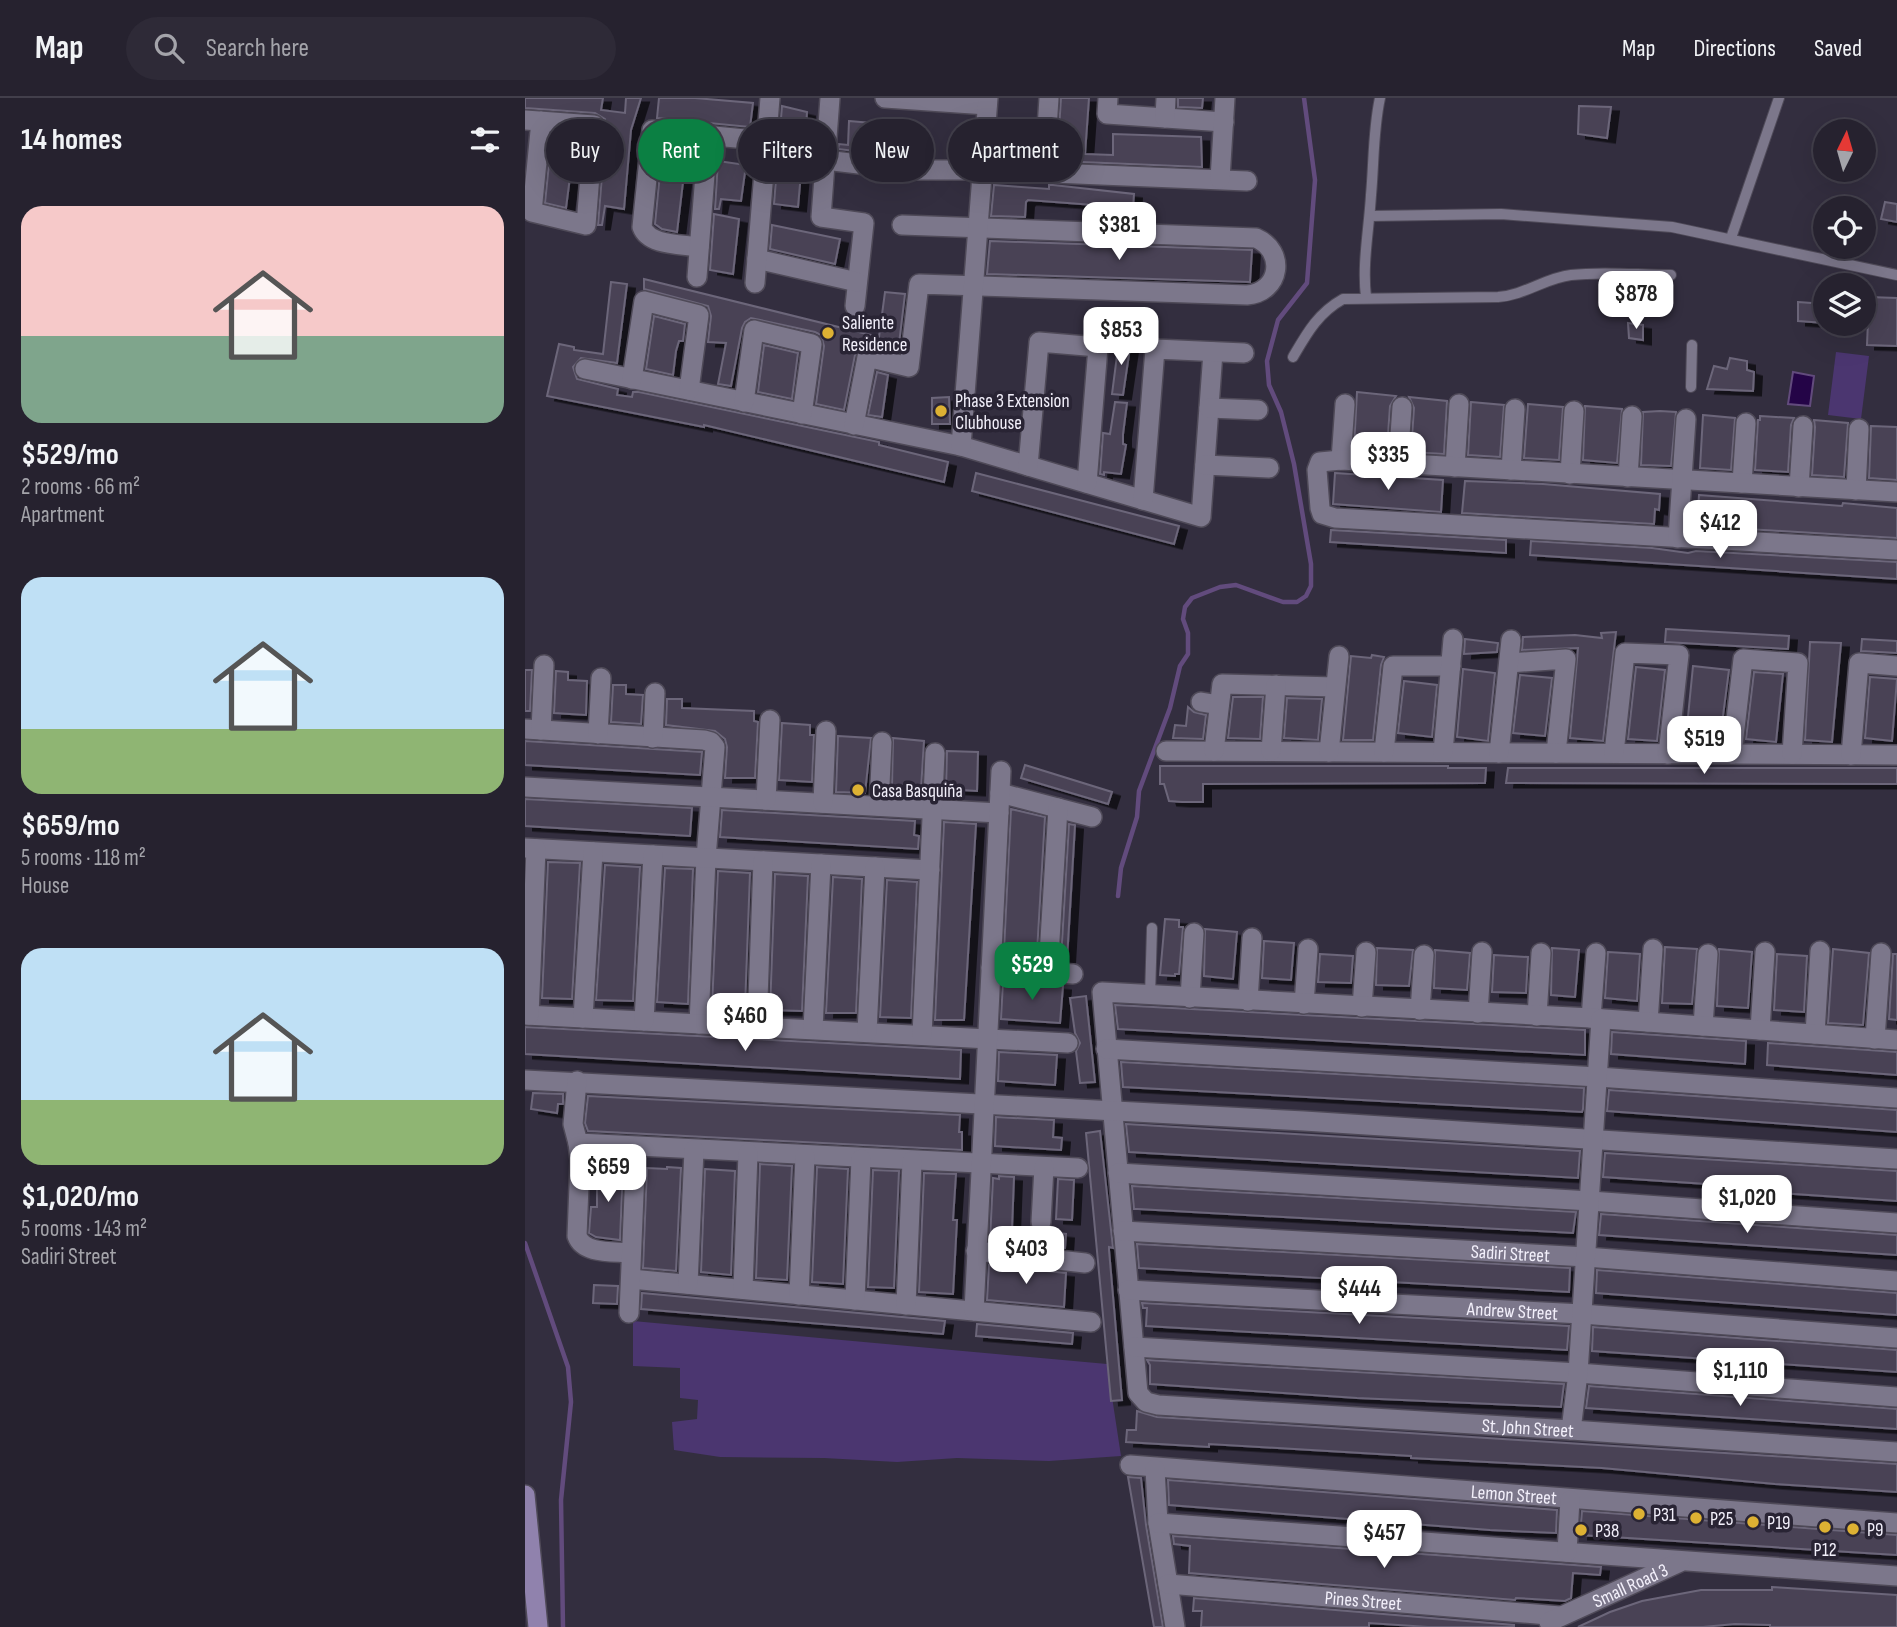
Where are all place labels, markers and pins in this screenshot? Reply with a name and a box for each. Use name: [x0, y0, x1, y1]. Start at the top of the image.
pin: $381: [1078, 202, 1160, 262]
pin: $878: [1595, 272, 1677, 331]
pin: $853: [1080, 308, 1162, 367]
place label: Saliente Residence: [842, 312, 907, 357]
marker: Saliente Residence: [820, 325, 836, 341]
place label: Phase 3 Extension Clubhouse: [955, 390, 1070, 435]
marker: Phase 3 Extension Clubhouse: [933, 403, 949, 419]
pin: $335: [1347, 432, 1429, 492]
pin: $412: [1679, 500, 1761, 560]
pin: $519: [1663, 716, 1745, 776]
place label: Casa Basquiña: [872, 780, 963, 803]
marker: Casa Basquiña: [850, 782, 866, 798]
pin: $529: [991, 942, 1073, 1002]
pin: $460: [704, 993, 786, 1053]
pin: $659: [567, 1144, 649, 1204]
pin: $1,020: [1690, 1176, 1804, 1235]
pin: $403: [985, 1226, 1067, 1286]
pin: $444: [1318, 1266, 1400, 1326]
pin: $1,110: [1683, 1348, 1797, 1408]
place label: P31: [1653, 1504, 1676, 1527]
marker: P31: [1631, 1506, 1647, 1522]
place label: P25: [1710, 1508, 1733, 1531]
pin: $457: [1343, 1510, 1425, 1570]
marker: P25: [1688, 1510, 1704, 1526]
place label: P19: [1767, 1512, 1791, 1535]
marker: P19: [1745, 1514, 1761, 1530]
marker: P12: [1817, 1519, 1833, 1535]
place label: P9: [1867, 1519, 1883, 1542]
place label: P38: [1595, 1520, 1619, 1543]
marker: P9: [1845, 1521, 1861, 1537]
marker: P38: [1573, 1522, 1589, 1538]
place label: P12: [1813, 1539, 1837, 1562]

